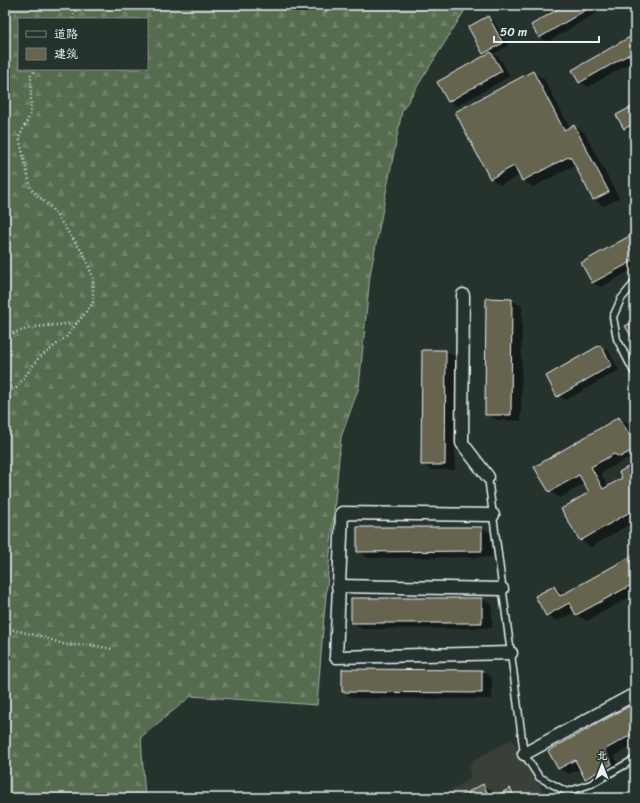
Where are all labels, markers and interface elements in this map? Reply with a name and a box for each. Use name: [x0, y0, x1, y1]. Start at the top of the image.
legend: [18, 18, 148, 70]
scale bar: [494, 18, 599, 44]
text: 50 m: [500, 21, 527, 43]
text: 道路: [54, 23, 78, 45]
text: 建筑: [54, 43, 78, 65]
north arrow: [582, 745, 622, 785]
text: 北: [597, 746, 608, 765]

